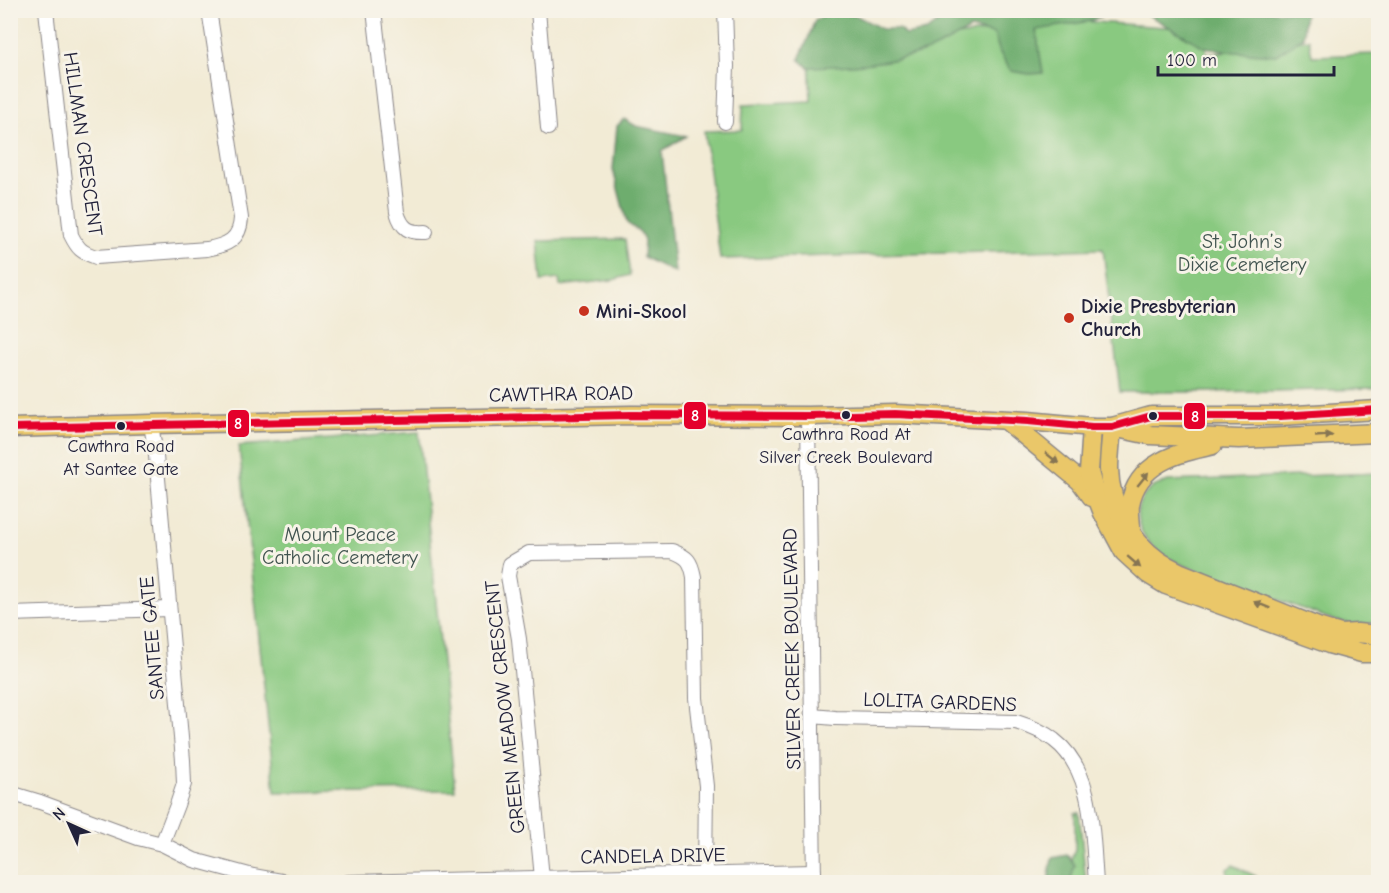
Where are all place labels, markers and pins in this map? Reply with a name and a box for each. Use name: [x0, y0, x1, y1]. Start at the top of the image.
place label: Dixie Presbyterian Church: [1081, 295, 1236, 341]
place label: Mini-Skool: [596, 300, 687, 323]
marker: Mini-Skool: [577, 304, 591, 318]
marker: Dixie Presbyterian Church: [1062, 311, 1076, 325]
marker: Cawthra Road At Silver Creek Boulevard: [840, 409, 852, 421]
unlabelled marker: [1147, 410, 1159, 422]
marker: Cawthra Road At Santee Gate: [115, 420, 127, 432]
place label: Cawthra Road At Silver Creek Boulevard: [759, 424, 933, 468]
place label: Cawthra Road At Santee Gate: [63, 436, 179, 480]

